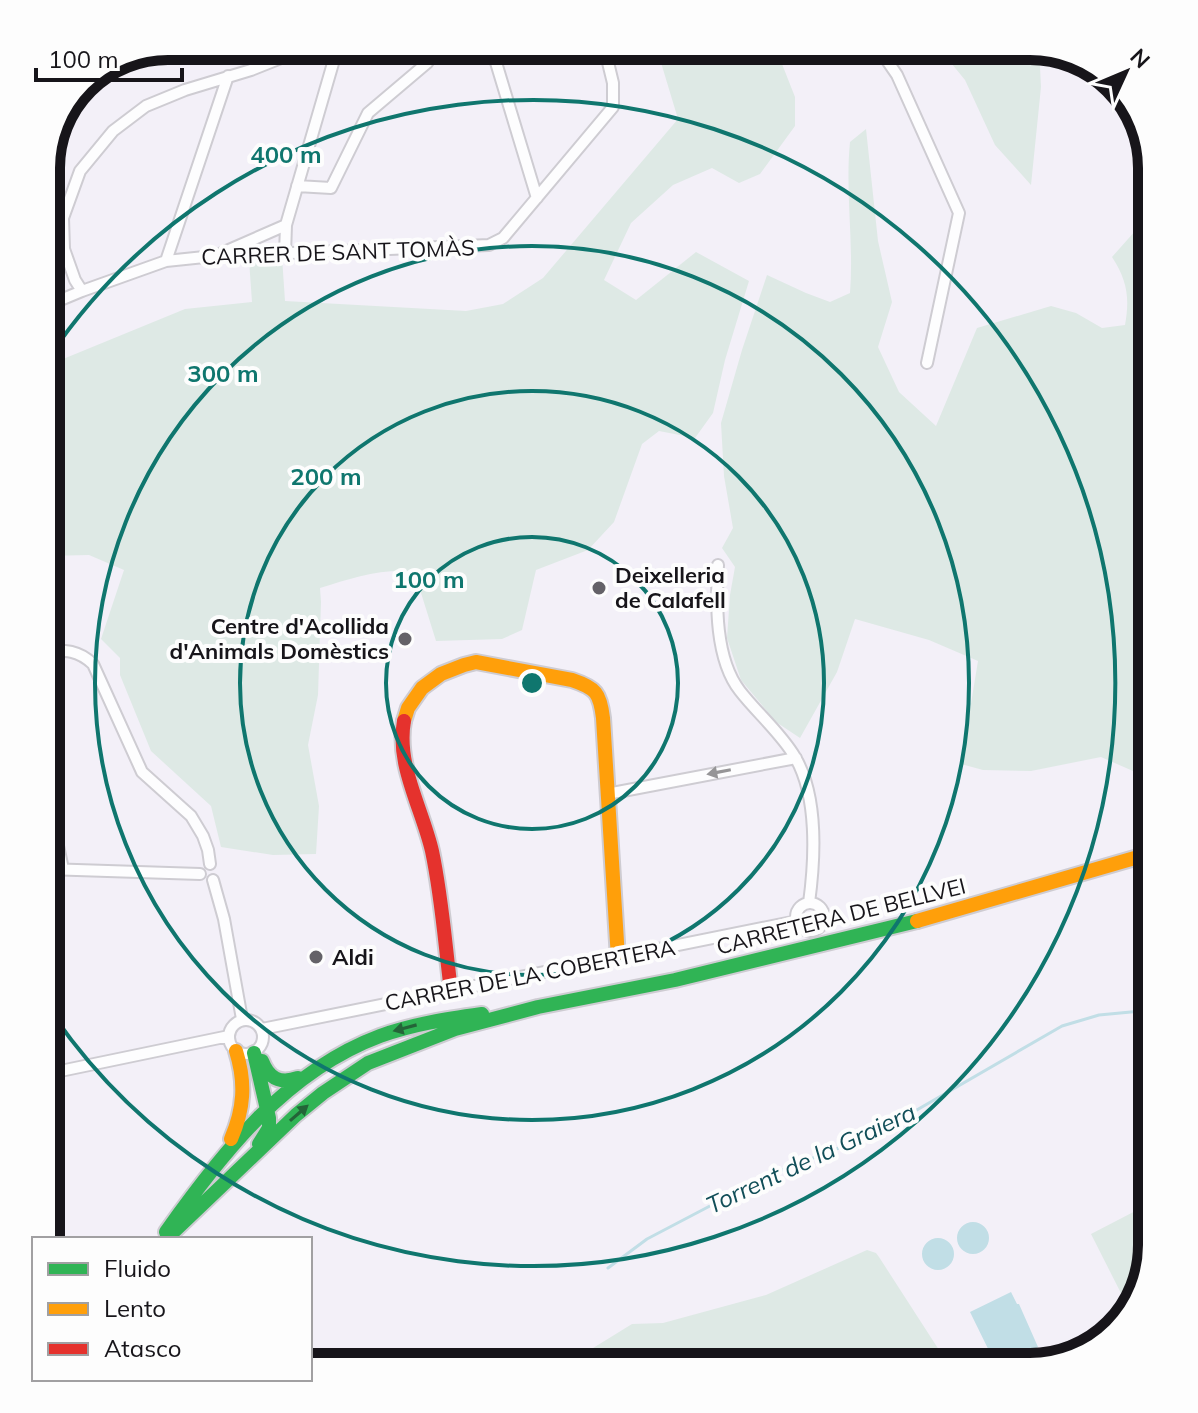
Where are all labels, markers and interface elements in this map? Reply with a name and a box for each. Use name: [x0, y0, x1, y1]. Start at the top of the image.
scale bar: [36, 32, 182, 82]
north arrow: [1086, 32, 1166, 112]
text: N: [1125, 42, 1156, 74]
text: 100 m: [48, 44, 119, 74]
text: 400 m: [250, 139, 322, 169]
street label: CARRER DE SANT TOMÀS: [201, 233, 475, 271]
text: 300 m: [187, 358, 259, 388]
text: 200 m: [290, 461, 362, 491]
place label: Deixelleria de Calafell: [615, 561, 726, 614]
text: 100 m: [393, 564, 465, 594]
marker: Deixelleria de Calafell: [590, 579, 608, 597]
place label: Centre d'Acollida d'Animals Domèstics: [170, 612, 389, 665]
marker: Centre d'Acollida d'Animals Domèstics: [396, 630, 414, 648]
centre of rings: [518, 669, 546, 697]
one-way arrow: [706, 767, 731, 779]
street label: CARRETERA DE BELLVEI: [713, 871, 969, 961]
street label: CARRER DE LA COBERTERA: [382, 933, 678, 1017]
place label: Aldi: [332, 943, 374, 971]
marker: Aldi: [307, 948, 325, 966]
one-way arrow: [393, 1022, 417, 1035]
water label: Torrent de la Graiera: [701, 1096, 920, 1220]
one-way arrow: [289, 1105, 309, 1122]
legend: [32, 1237, 312, 1381]
text: Fluido: [104, 1253, 171, 1283]
text: Lento: [104, 1293, 166, 1323]
text: Atasco: [104, 1333, 181, 1363]

